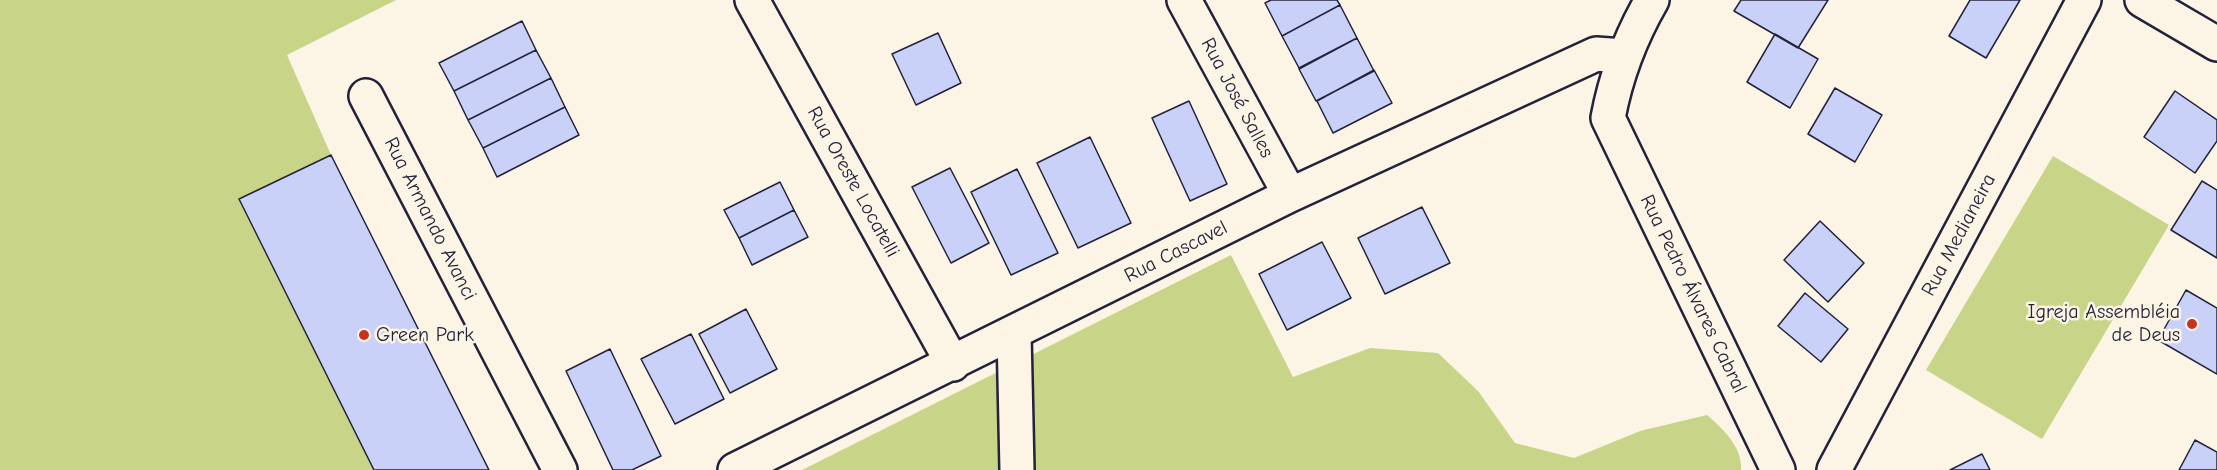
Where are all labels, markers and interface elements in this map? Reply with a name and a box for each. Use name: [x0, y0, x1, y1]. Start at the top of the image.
street label: Rua José Salles: [1195, 34, 1279, 162]
street label: Rua Oreste Locatelli: [802, 103, 904, 261]
street label: Rua Armando Avanci: [379, 134, 481, 304]
street label: Rua Medianeira: [1917, 170, 2001, 300]
street label: Rua Pedro Álvares Cabral: [1635, 191, 1751, 397]
street label: Rua Cascavel: [1121, 216, 1231, 288]
place label: Igreja Assembléia de Deus: [2028, 300, 2180, 347]
marker: Igreja Assembléia de Deus: [2185, 317, 2199, 331]
place label: Green Park: [376, 323, 474, 347]
marker: Green Park: [357, 328, 371, 342]

